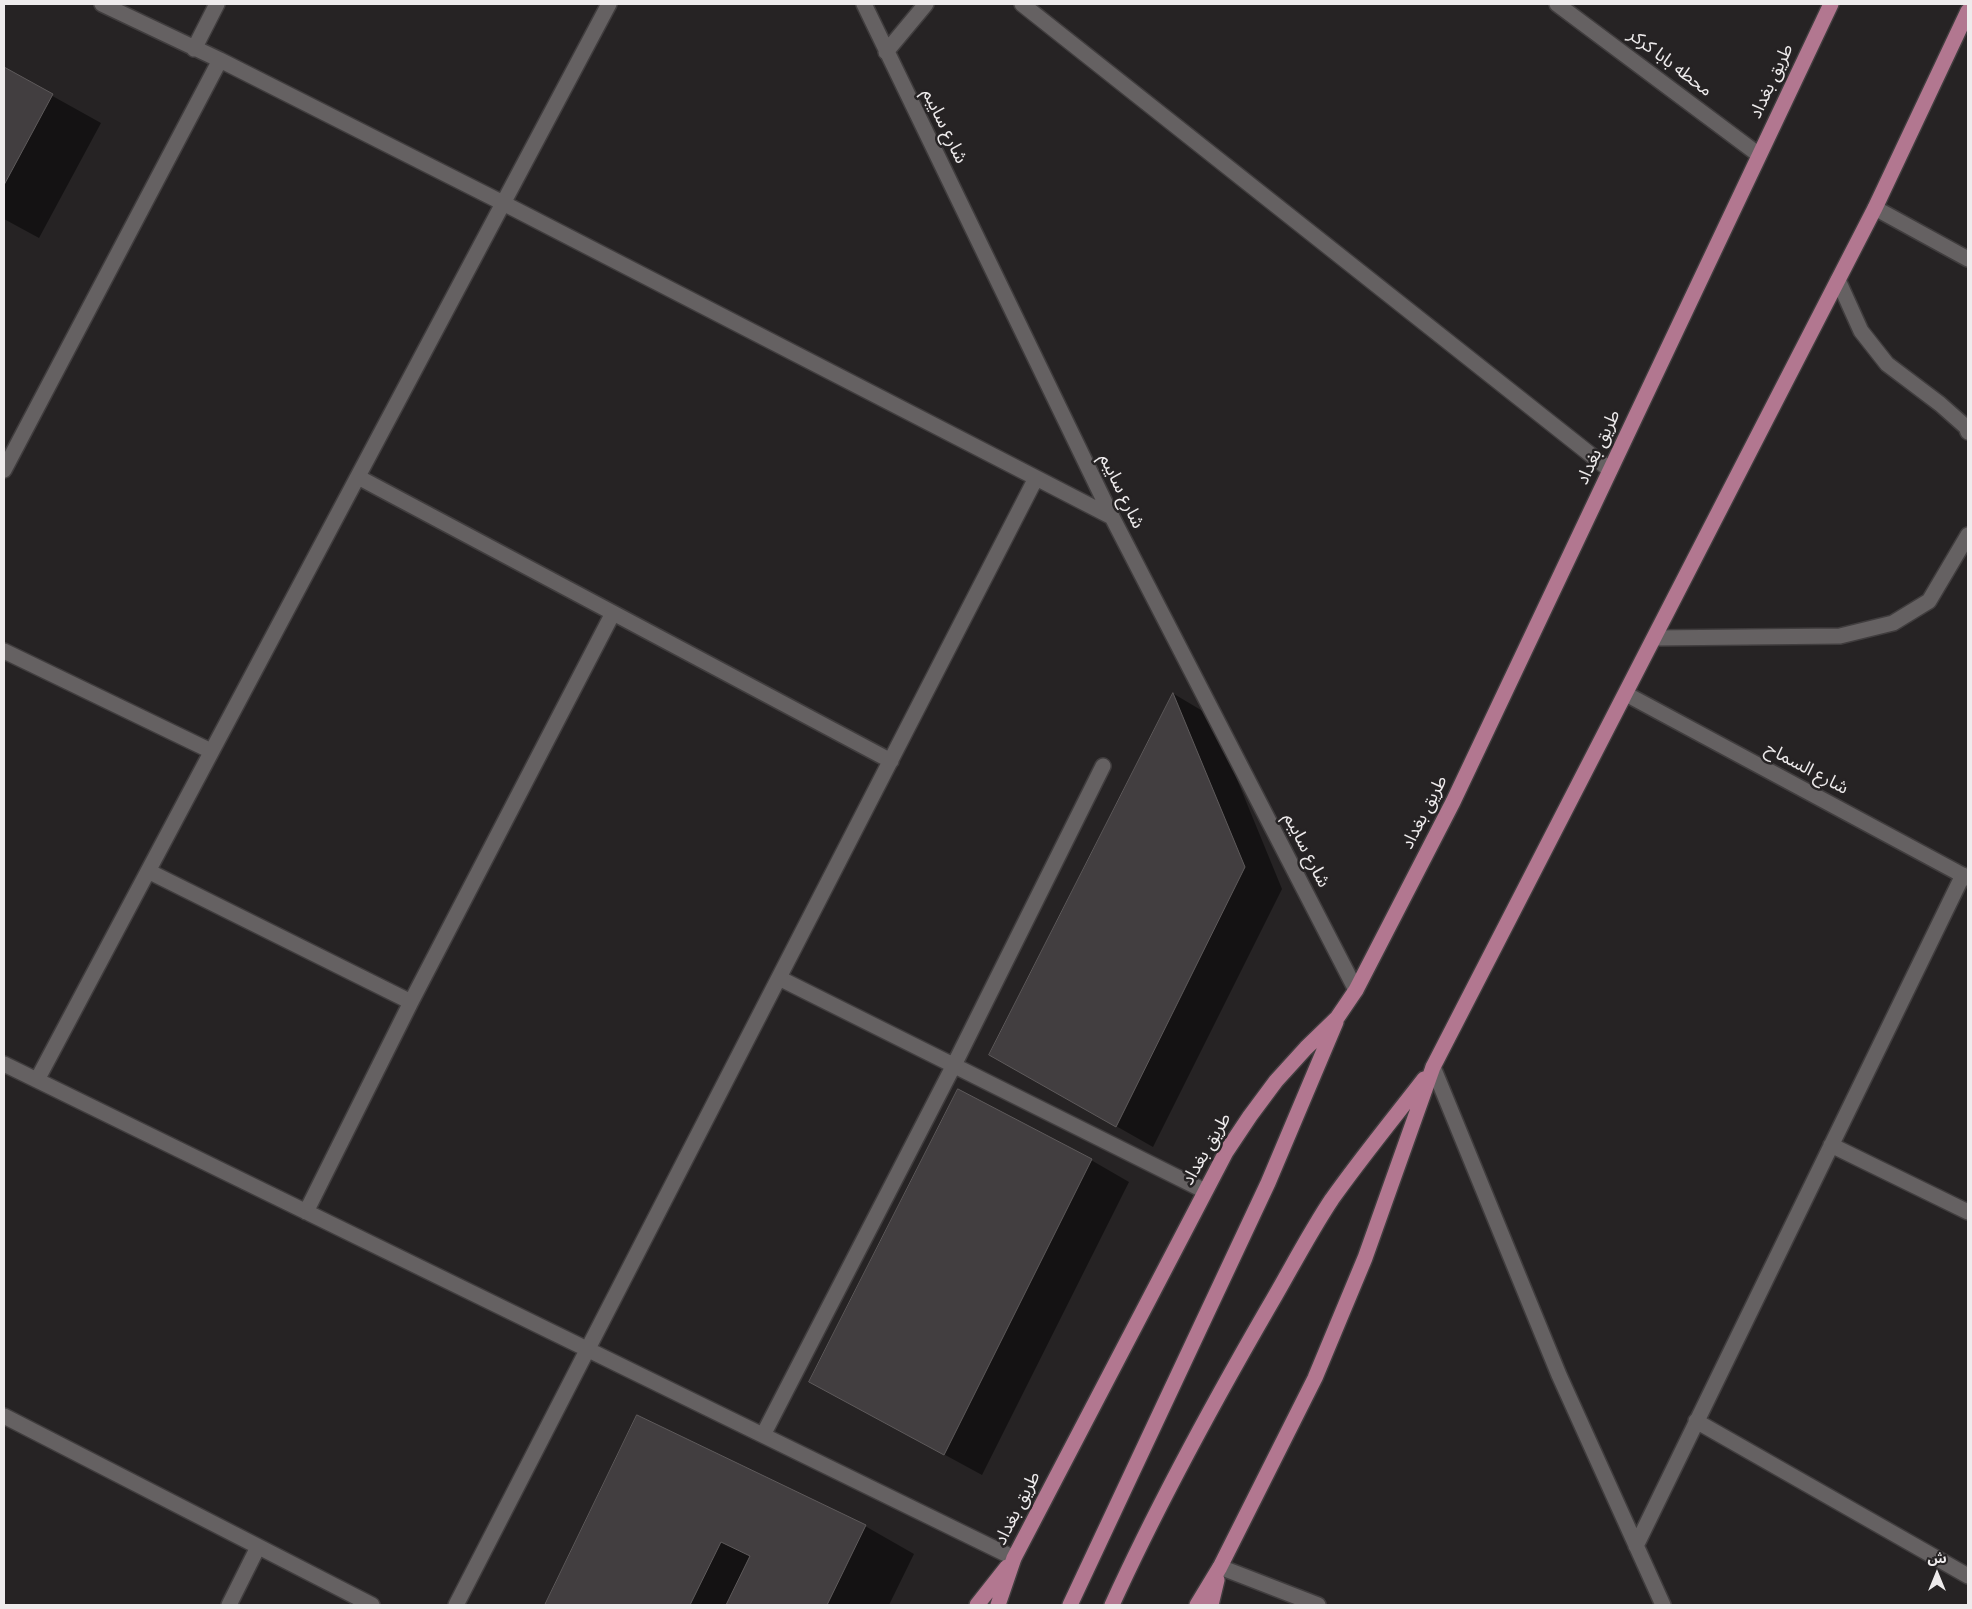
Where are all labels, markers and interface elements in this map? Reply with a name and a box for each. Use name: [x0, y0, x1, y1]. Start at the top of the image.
street label: محطه بابا كركر: [1623, 25, 1715, 103]
street label: طريق بغداد: [1746, 41, 1800, 123]
street label: شارع سايبم: [916, 86, 970, 168]
street label: طريق بغداد: [1573, 407, 1627, 489]
street label: شارع سايبم: [1093, 451, 1147, 533]
street label: شارع السماح: [1761, 739, 1851, 801]
street label: طريق بغداد: [1398, 773, 1454, 853]
street label: شارع سايبم: [1277, 810, 1333, 892]
street label: طريق بغداد: [1179, 1110, 1237, 1190]
street label: طريق بغداد: [991, 1469, 1047, 1549]
text: ش: [1927, 1548, 1947, 1569]
north arrow: [1912, 1549, 1962, 1599]

